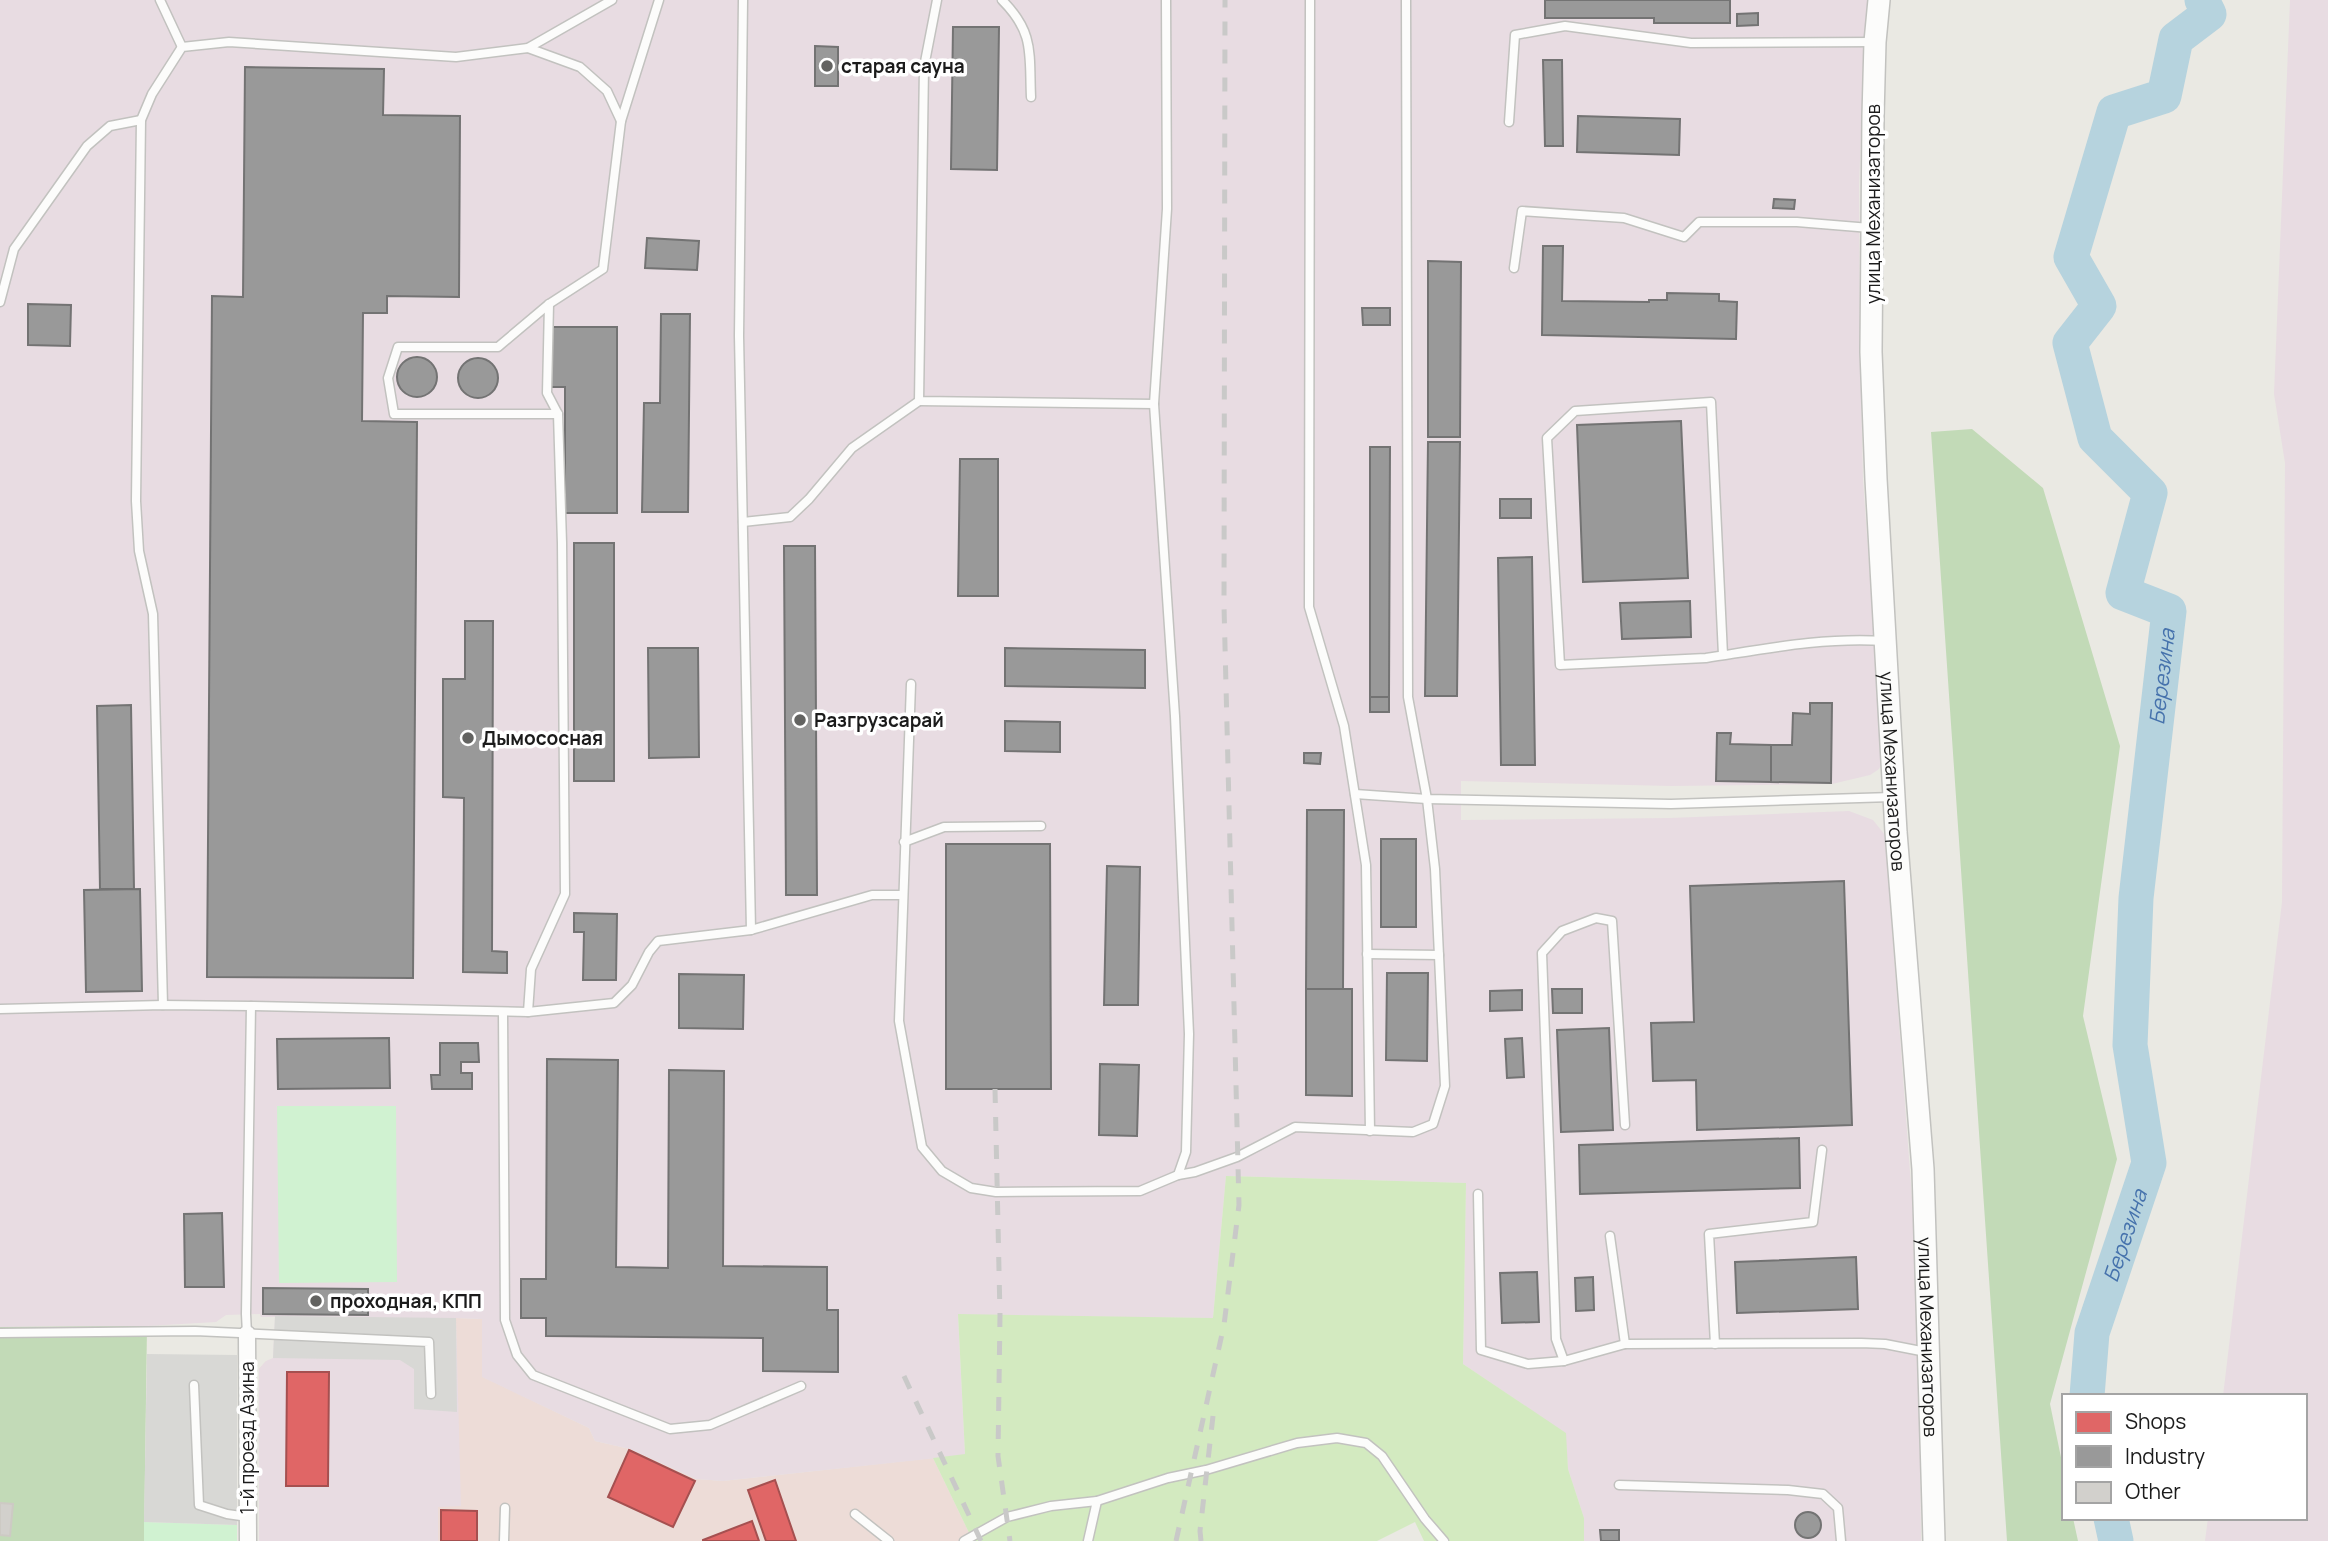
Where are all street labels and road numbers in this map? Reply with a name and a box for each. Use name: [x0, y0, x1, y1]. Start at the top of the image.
street label: улица Механизаторов: [1860, 104, 1886, 304]
street label: улица Механизаторов: [1874, 671, 1912, 872]
street label: улица Механизаторов: [1912, 1237, 1944, 1437]
street label: 1-й проезд Азина: [234, 1361, 260, 1515]

